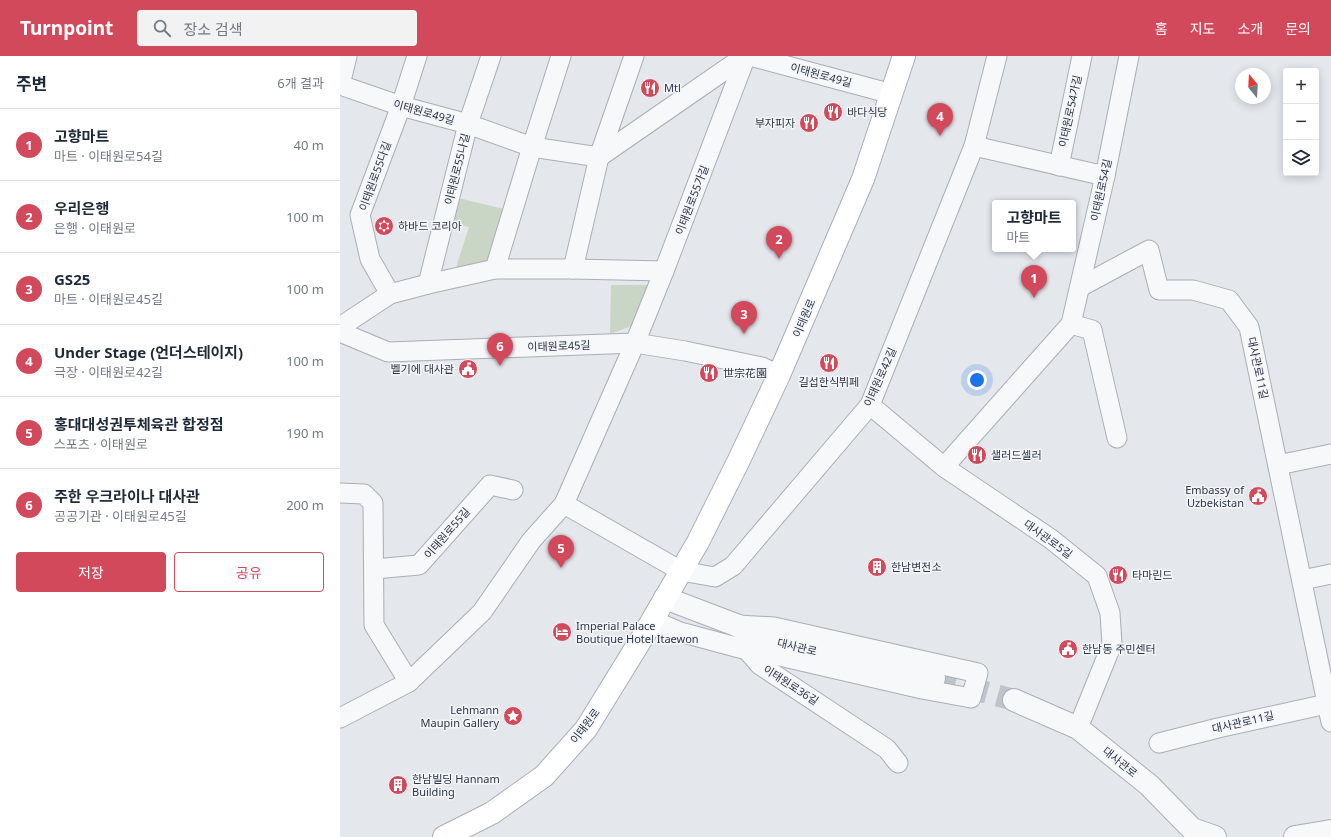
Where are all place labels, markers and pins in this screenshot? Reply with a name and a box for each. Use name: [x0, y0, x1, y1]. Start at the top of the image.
restaurant icon: Mtl: [639, 77, 661, 99]
place label: Mtl: [664, 80, 681, 95]
restaurant icon: 바다식당: [822, 101, 844, 123]
pin: 4: [927, 103, 953, 136]
place label: 바다식당: [847, 104, 887, 119]
restaurant icon: 부자피자: [798, 112, 820, 134]
place label: 부자피자: [755, 115, 795, 130]
synagogue icon: 하바드 코리아: [373, 215, 395, 237]
place label: 하바드 코리아: [398, 218, 462, 233]
pin: 2: [766, 226, 792, 259]
pin: 1: [1021, 265, 1047, 298]
pin: 3: [731, 301, 757, 334]
pin: 6: [487, 333, 513, 366]
restaurant icon: 길섭한식뷔페: [818, 352, 840, 374]
public building icon: 벨기에 대사관: [457, 358, 479, 380]
place label: 벨기에 대사관: [390, 361, 454, 376]
restaurant icon: 世宗花園: [698, 362, 720, 384]
place label: 世宗花園: [723, 365, 767, 380]
place label: 길섭한식뷔페: [799, 374, 859, 389]
restaurant icon: 샐러드셀러: [966, 444, 988, 466]
place label: 샐러드셀러: [991, 447, 1042, 462]
place label: Embassy of Uzbekistan: [1185, 482, 1245, 510]
public building icon: Embassy of Uzbekistan: [1247, 485, 1269, 507]
pin: 5: [548, 535, 574, 568]
building icon: 한남변전소: [866, 556, 888, 578]
place label: 한남변전소: [891, 559, 942, 574]
restaurant icon: 타마린드: [1107, 564, 1129, 586]
place label: 타마린드: [1132, 567, 1172, 582]
place label: Imperial Palace Boutique Hotel Itaewon: [576, 618, 699, 646]
hotel icon: Imperial Palace Boutique Hotel Itaewon: [551, 621, 573, 643]
public building icon: 한남동 주민센터: [1057, 638, 1079, 660]
place label: 한남동 주민센터: [1082, 641, 1156, 656]
place label: Lehmann Maupin Gallery: [421, 702, 499, 730]
place icon: Lehmann Maupin Gallery: [502, 705, 524, 727]
place label: 한남빌딩 Hannam Building: [412, 771, 500, 799]
building icon: 한남빌딩 Hannam Building: [387, 774, 409, 796]

